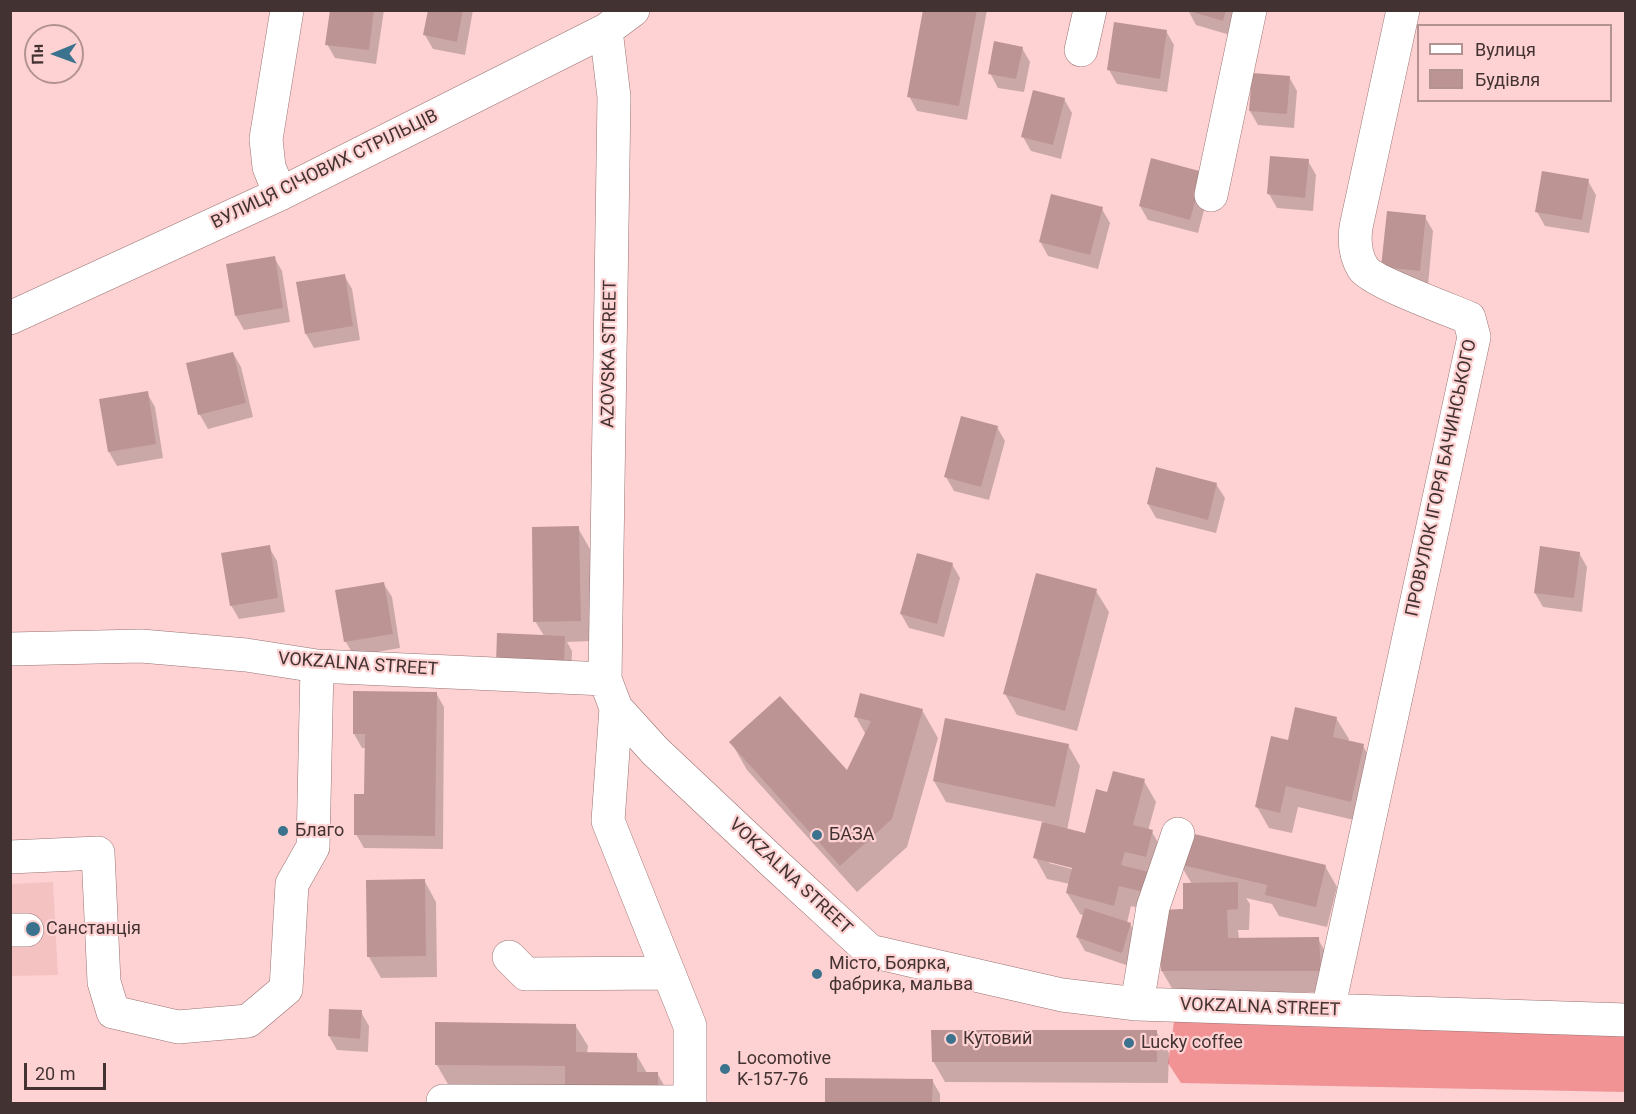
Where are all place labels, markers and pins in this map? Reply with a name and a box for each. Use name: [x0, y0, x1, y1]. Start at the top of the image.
place label: Благо: [295, 820, 344, 842]
marker: Благо: [276, 824, 290, 838]
place label: БАЗА: [829, 824, 875, 846]
marker: БАЗА: [810, 828, 824, 842]
place label: Санстанція: [46, 918, 141, 940]
marker: Санстанція: [24, 920, 42, 938]
place label: Місто, Боярка, фабрика, мальва: [829, 953, 973, 996]
marker: Місто, Боярка, фабрика, мальва: [810, 967, 824, 981]
place label: Кутовий: [963, 1028, 1032, 1050]
marker: Кутовий: [944, 1032, 958, 1046]
place label: Lucky coffee: [1141, 1032, 1243, 1054]
marker: Lucky coffee: [1122, 1036, 1136, 1050]
place label: Locomotive K-157-76: [737, 1048, 831, 1090]
marker: Locomotive K-157-76: [718, 1062, 732, 1076]

